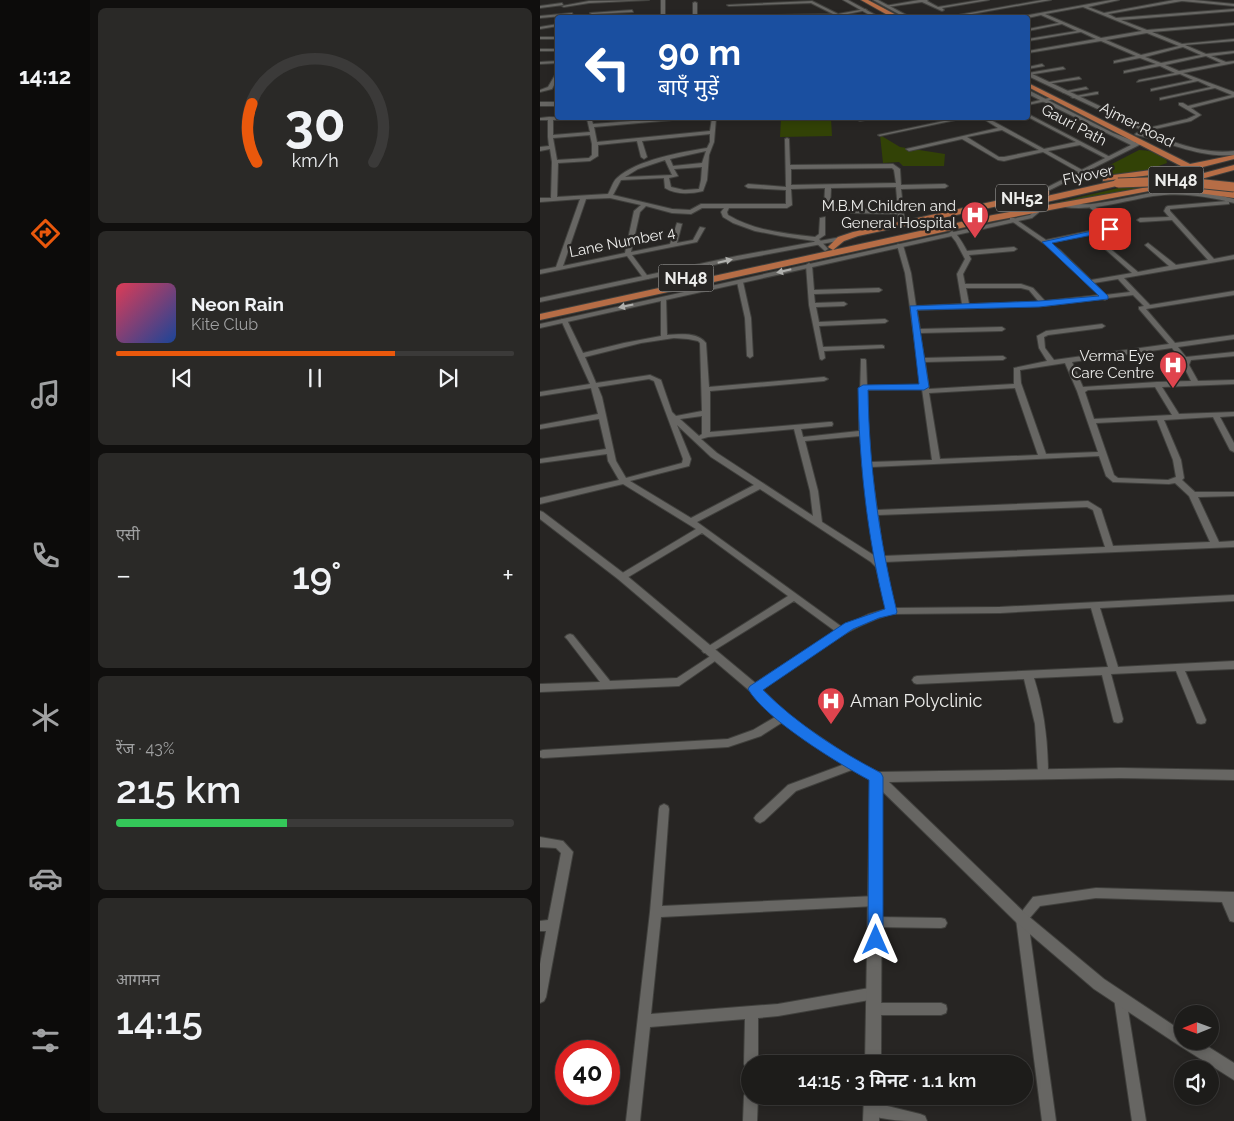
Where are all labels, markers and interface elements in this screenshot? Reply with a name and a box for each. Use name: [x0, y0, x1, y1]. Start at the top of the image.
text: 90 m: [658, 32, 741, 73]
icon: left: [575, 35, 640, 100]
text: 14:12: [19, 63, 71, 89]
text: बाएँ मुड़ें: [658, 74, 719, 100]
text: 30: [285, 92, 345, 153]
street label: Ajmer Road: [1097, 99, 1177, 151]
street label: Gauri Path: [1038, 100, 1110, 150]
text: km/h: [291, 150, 339, 171]
street label: Flyover: [1061, 161, 1116, 189]
road number: NH48: [1148, 166, 1204, 194]
road number: NH52: [996, 184, 1048, 212]
place label: M.B.M Children and General Hospital: [822, 197, 957, 232]
hospital icon: M.B.M Children and General Hospital: [960, 200, 990, 239]
pin: [1089, 208, 1131, 250]
icon: arrive: [1096, 215, 1124, 243]
icon: directions: [28, 216, 63, 251]
street label: Lane Number 4: [567, 223, 677, 261]
one-way arrow: [717, 257, 732, 265]
road number: NH48: [658, 264, 714, 292]
one-way arrow: [777, 267, 792, 275]
text: Neon Rain: [191, 293, 284, 315]
one-way arrow: [618, 302, 633, 310]
text: Kite Club: [191, 315, 258, 334]
place label: Verma Eye Care Centre: [1071, 347, 1154, 382]
hospital icon: Verma Eye Care Centre: [1158, 350, 1188, 389]
icon: previous: [168, 364, 196, 392]
icon: pause: [301, 364, 329, 392]
icon: next: [434, 364, 462, 392]
icon: music: [28, 377, 63, 412]
text: एसी: [116, 525, 140, 544]
icon: phone: [28, 538, 63, 573]
text: 19°: [292, 553, 342, 598]
text: −: [116, 559, 131, 592]
text: +: [502, 559, 514, 592]
hospital icon: Aman Polyclinic: [816, 686, 846, 725]
place label: Aman Polyclinic: [850, 690, 982, 711]
icon: climate: [28, 700, 63, 735]
text: रेंज · 43%: [116, 739, 174, 758]
text: 215 km: [116, 767, 241, 812]
icon: car: [28, 861, 63, 896]
position arrow: [849, 913, 901, 965]
text: आगमन: [116, 970, 160, 989]
text: 14:15: [116, 998, 203, 1043]
north arrow: [1174, 1005, 1219, 1050]
map controls: [1174, 1005, 1219, 1105]
icon: filters: [28, 1023, 63, 1058]
speed limit sign: 40: [555, 1040, 620, 1105]
button: sound: [1174, 1060, 1219, 1105]
text: 14:15 · 3 मिनट · 1.1 km: [798, 1069, 976, 1091]

